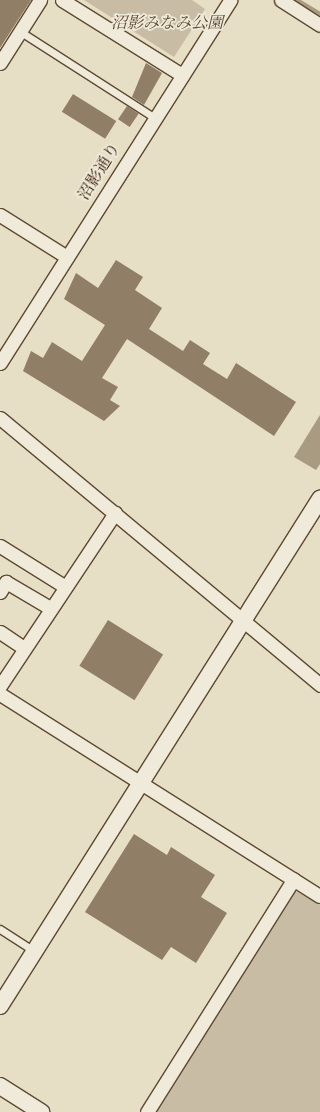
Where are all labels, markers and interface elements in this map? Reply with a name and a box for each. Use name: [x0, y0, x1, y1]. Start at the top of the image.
park label: 沼影みなみ公園: [111, 14, 223, 34]
street label: 沼影通り: [75, 140, 125, 204]

